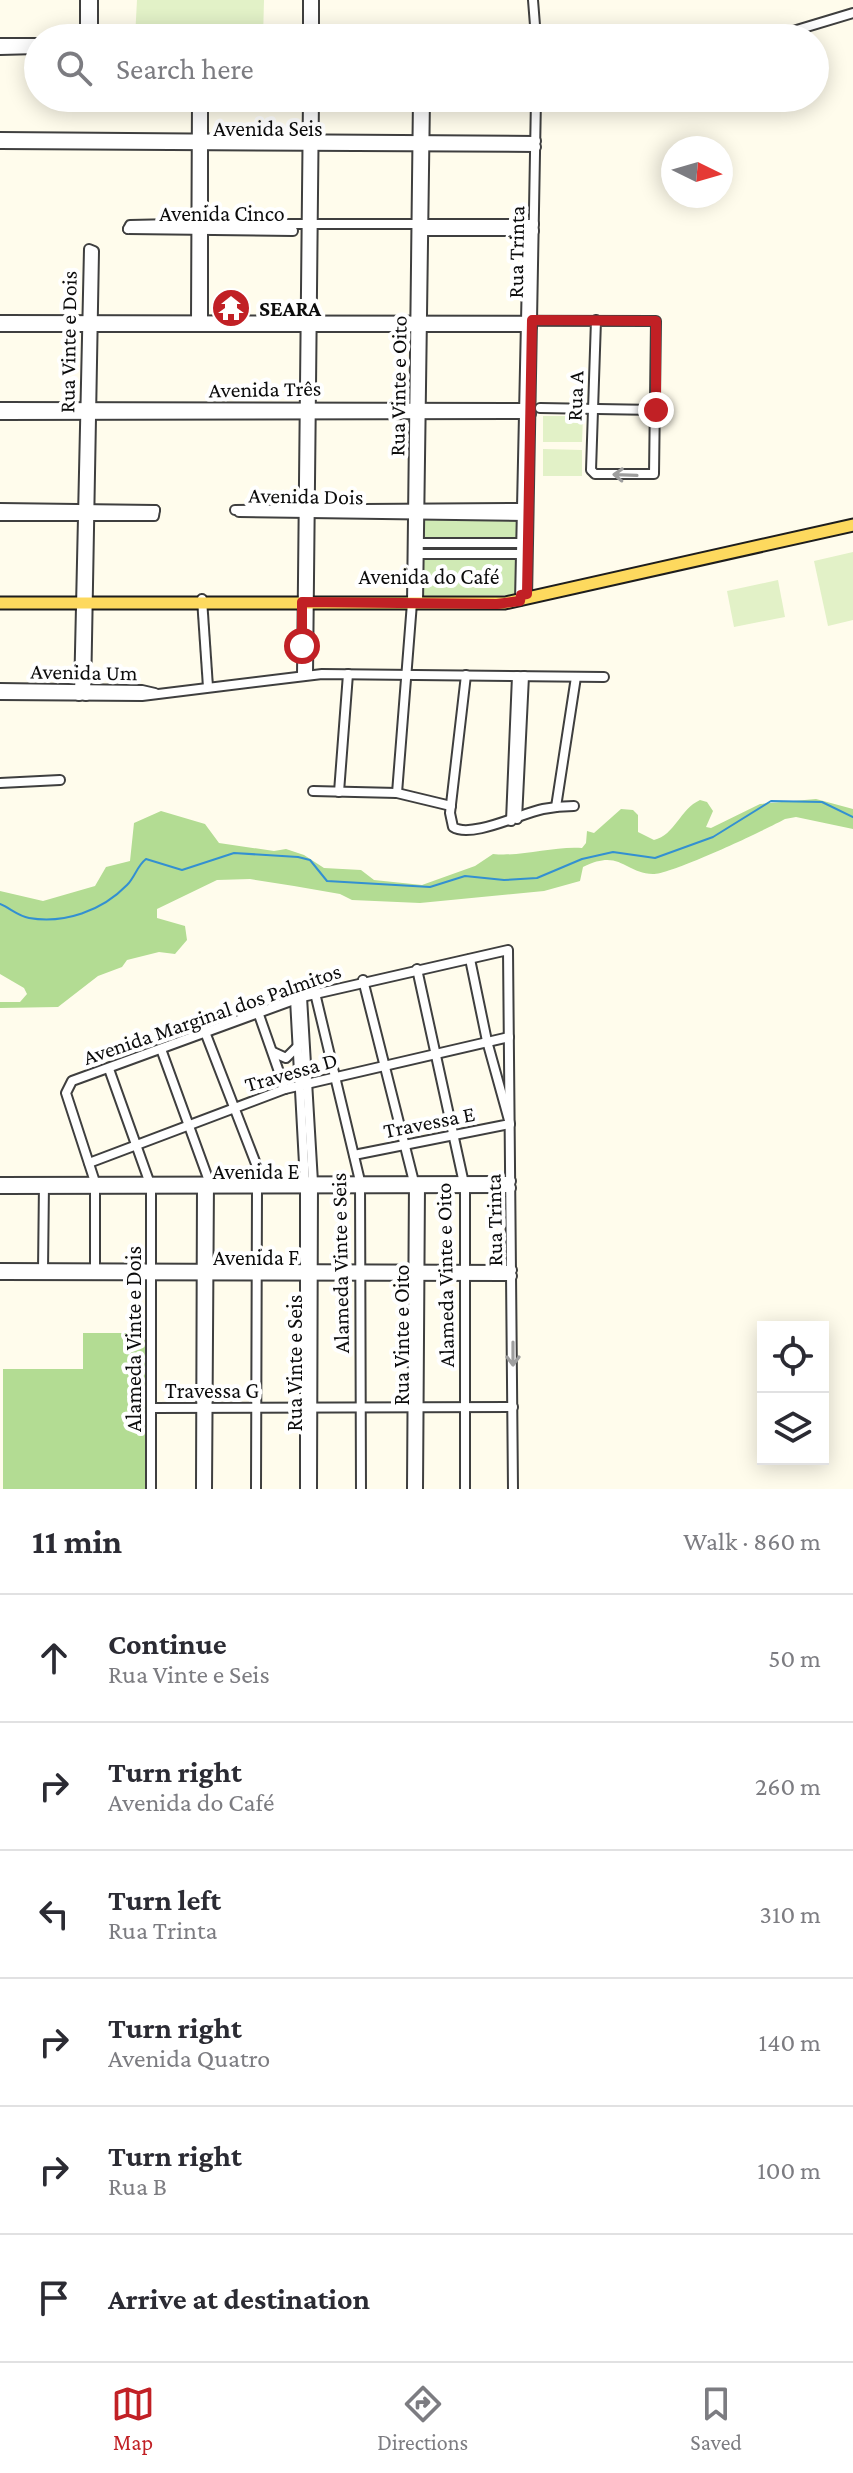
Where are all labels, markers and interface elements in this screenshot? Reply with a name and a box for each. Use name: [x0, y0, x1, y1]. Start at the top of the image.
search box: [24, 24, 829, 112]
icon: search: [52, 46, 96, 90]
text: Search here: [116, 52, 254, 85]
street label: Avenida Seis: [213, 116, 323, 141]
north arrow: [661, 136, 733, 208]
street label: Avenida Cinco: [159, 201, 285, 226]
street label: Rua Trinta: [503, 205, 529, 299]
street label: Rua Vinte e Dois: [54, 271, 82, 413]
temple icon: SEARA: [210, 287, 252, 329]
place label: SEARA: [259, 296, 322, 321]
street label: Rua Vinte e Oito: [384, 315, 412, 457]
street label: Rua A: [562, 370, 588, 422]
street label: Avenida Três: [208, 376, 322, 402]
route end: [638, 392, 674, 428]
one-way arrow: [612, 467, 639, 482]
street label: Avenida Dois: [248, 482, 364, 510]
street label: Avenida do Café: [359, 564, 499, 589]
route start: [284, 628, 320, 664]
street label: Avenida Um: [30, 659, 138, 685]
street label: Avenida Marginal dos Palmitos: [80, 958, 344, 1070]
street label: Travessa D: [242, 1047, 340, 1097]
street label: Travessa E: [381, 1101, 477, 1143]
street label: Avenida E: [212, 1159, 300, 1184]
street label: Alameda Vinte e Seis: [326, 1173, 354, 1353]
street label: Rua Trinta: [481, 1173, 507, 1267]
street label: Alameda Vinte e Oito: [431, 1182, 459, 1368]
street label: Avenida F: [213, 1245, 299, 1270]
street label: Alameda Vinte e Dois: [121, 1246, 146, 1432]
street label: Rua Vinte e Oito: [389, 1264, 414, 1405]
street label: Rua Vinte e Seis: [282, 1295, 307, 1431]
map controls: [757, 1321, 829, 1465]
button: locate: [757, 1321, 829, 1393]
one-way arrow: [505, 1340, 521, 1367]
street label: Travessa G: [165, 1378, 259, 1403]
button: layers: [757, 1393, 829, 1465]
text: 11 min: [32, 1523, 122, 1560]
text: Walk · 860 m: [683, 1527, 821, 1556]
text: Continue: [108, 1627, 227, 1660]
icon: ahead: [32, 1636, 76, 1680]
text: 50 m: [768, 1644, 821, 1673]
text: Rua Vinte e Seis: [108, 1660, 270, 1689]
text: Turn right: [108, 1755, 242, 1788]
icon: right: [32, 1764, 76, 1808]
text: 260 m: [755, 1772, 821, 1801]
text: Avenida do Café: [108, 1788, 274, 1817]
text: Turn left: [108, 1883, 221, 1916]
icon: left: [32, 1892, 76, 1936]
text: 310 m: [760, 1900, 821, 1929]
text: Rua Trinta: [108, 1916, 217, 1945]
text: Turn right: [108, 2011, 242, 2044]
icon: right: [32, 2020, 76, 2064]
text: 140 m: [759, 2028, 821, 2057]
text: Avenida Quatro: [108, 2044, 270, 2073]
text: Turn right: [108, 2139, 242, 2172]
icon: right: [32, 2148, 76, 2192]
text: 100 m: [757, 2156, 821, 2185]
text: Rua B: [108, 2172, 167, 2201]
icon: arrive: [32, 2276, 76, 2320]
text: Arrive at destination: [108, 2282, 370, 2315]
tab: Map: [111, 2382, 155, 2455]
tab: Directions: [377, 2382, 468, 2455]
tab: Saved: [690, 2382, 742, 2455]

